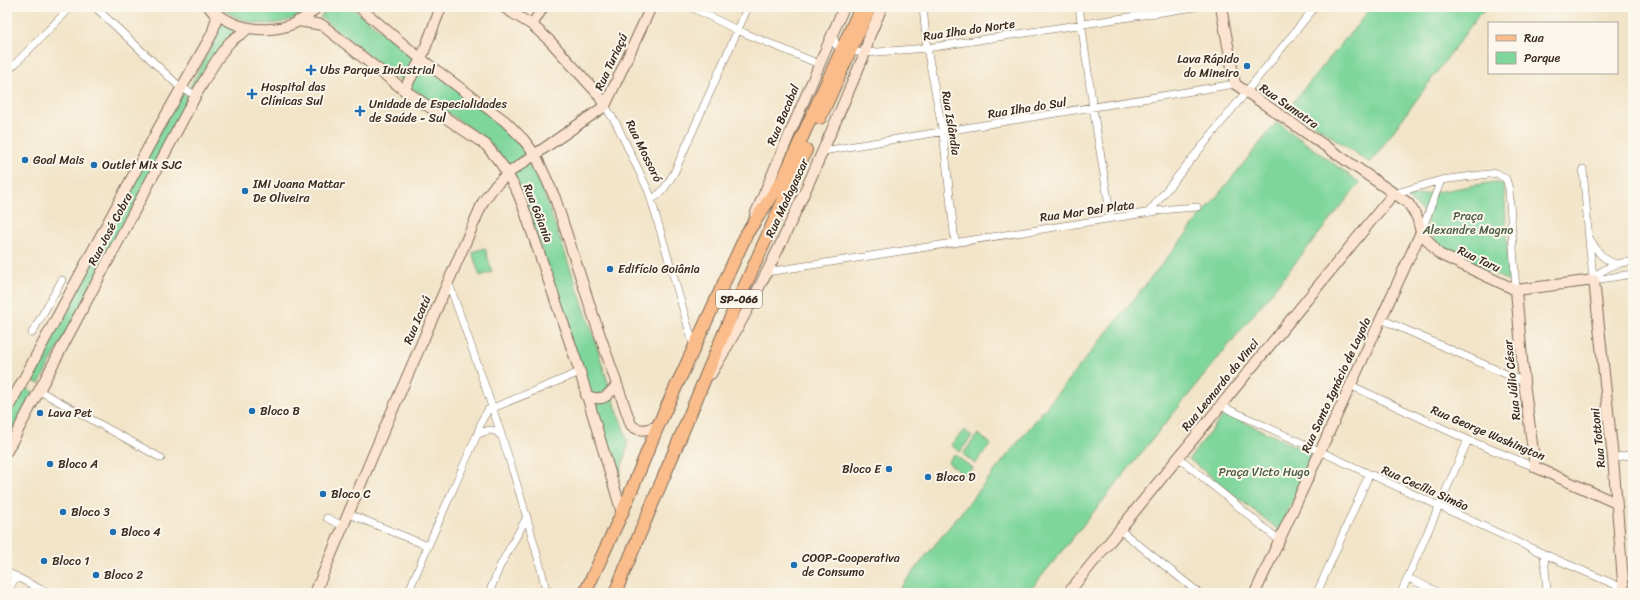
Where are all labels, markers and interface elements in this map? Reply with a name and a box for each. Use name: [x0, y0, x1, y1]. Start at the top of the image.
street label: Rua Ilha do Norte: [922, 13, 1016, 47]
legend: [1488, 22, 1618, 74]
text: Rua: [1524, 27, 1545, 49]
street label: Rua Turiaçú: [588, 29, 634, 94]
text: Parque: [1524, 47, 1561, 69]
place label: Lava Rápido do Mineiro: [1177, 48, 1239, 84]
place label: Ubs Parque Industrial: [320, 59, 436, 81]
marker: Lava Rápido do Mineiro: [1242, 61, 1252, 71]
marker: Ubs Parque Industrial: [305, 64, 317, 76]
place label: Hospital das Clínicas Sul: [261, 76, 326, 112]
street label: Rua Sumatra: [1255, 77, 1324, 135]
street label: Rua Bacabal: [760, 81, 806, 149]
marker: Hospital das Clínicas Sul: [246, 88, 258, 100]
street label: Rua Islândia: [935, 89, 967, 158]
street label: Rua Ilha do Sul: [986, 91, 1068, 125]
place label: Unidade de Especialidades de Saúde - Sul: [369, 93, 507, 129]
marker: Unidade de Especialidades de Saúde - Sul: [354, 105, 366, 117]
street label: Rua Mossoró: [619, 116, 669, 187]
place label: Goal Mais: [33, 149, 85, 171]
place label: Outlet Mix SJC: [102, 154, 183, 176]
street label: Rua Madagascar: [759, 154, 815, 241]
marker: Goal Mais: [20, 155, 30, 165]
marker: Outlet Mix SJC: [89, 160, 99, 170]
place label: IMI Joana Mattar De Oliveira: [252, 173, 345, 209]
street label: Rua Gôiania: [517, 180, 559, 246]
marker: IMI Joana Mattar De Oliveira: [240, 186, 250, 196]
street label: Rua José Cobra: [82, 188, 139, 269]
street label: Rua Mar Del Plata: [1038, 193, 1136, 229]
park label: Praça Alexandre Magno: [1422, 205, 1513, 241]
street label: Rua Taru: [1454, 239, 1505, 279]
place label: Edifício Goiânia: [618, 258, 700, 280]
marker: Edifício Goiânia: [605, 264, 615, 274]
road number: SP-066: [716, 290, 762, 308]
street label: Rua Icatú: [397, 292, 437, 348]
street label: Rua Santo Ignácio de Layola: [1295, 313, 1377, 457]
street label: Rua Leonardo da Vinci: [1176, 333, 1265, 436]
street label: Rua Júlio César: [1497, 338, 1527, 421]
street label: Rua George Washington: [1427, 399, 1549, 467]
place label: Bloco B: [260, 400, 300, 422]
place label: Lava Pet: [48, 402, 92, 424]
marker: Bloco B: [247, 406, 257, 416]
street label: Rua Tottoni: [1584, 406, 1612, 469]
marker: Lava Pet: [35, 408, 45, 418]
place label: Bloco A: [58, 453, 98, 475]
place label: Bloco E: [842, 458, 882, 480]
marker: Bloco A: [45, 459, 55, 469]
street label: Rua Cecília Simão: [1378, 459, 1472, 517]
park label: Praça Victo Hugo: [1218, 461, 1310, 483]
marker: Bloco E: [884, 464, 894, 474]
place label: Bloco D: [936, 466, 976, 488]
marker: Bloco D: [923, 472, 933, 482]
place label: Bloco C: [331, 483, 371, 505]
marker: Bloco C: [318, 489, 328, 499]
place label: Bloco 3: [71, 501, 110, 523]
marker: Bloco 3: [58, 507, 68, 517]
place label: Bloco 4: [121, 521, 161, 543]
marker: Bloco 4: [108, 527, 118, 537]
place label: COOP-Cooperativa de Consumo: [802, 547, 900, 583]
place label: Bloco 1: [52, 550, 89, 572]
marker: Bloco 1: [39, 556, 49, 566]
marker: COOP-Cooperativa de Consumo: [789, 560, 799, 570]
place label: Bloco 2: [104, 564, 143, 586]
marker: Bloco 2: [91, 570, 101, 580]

